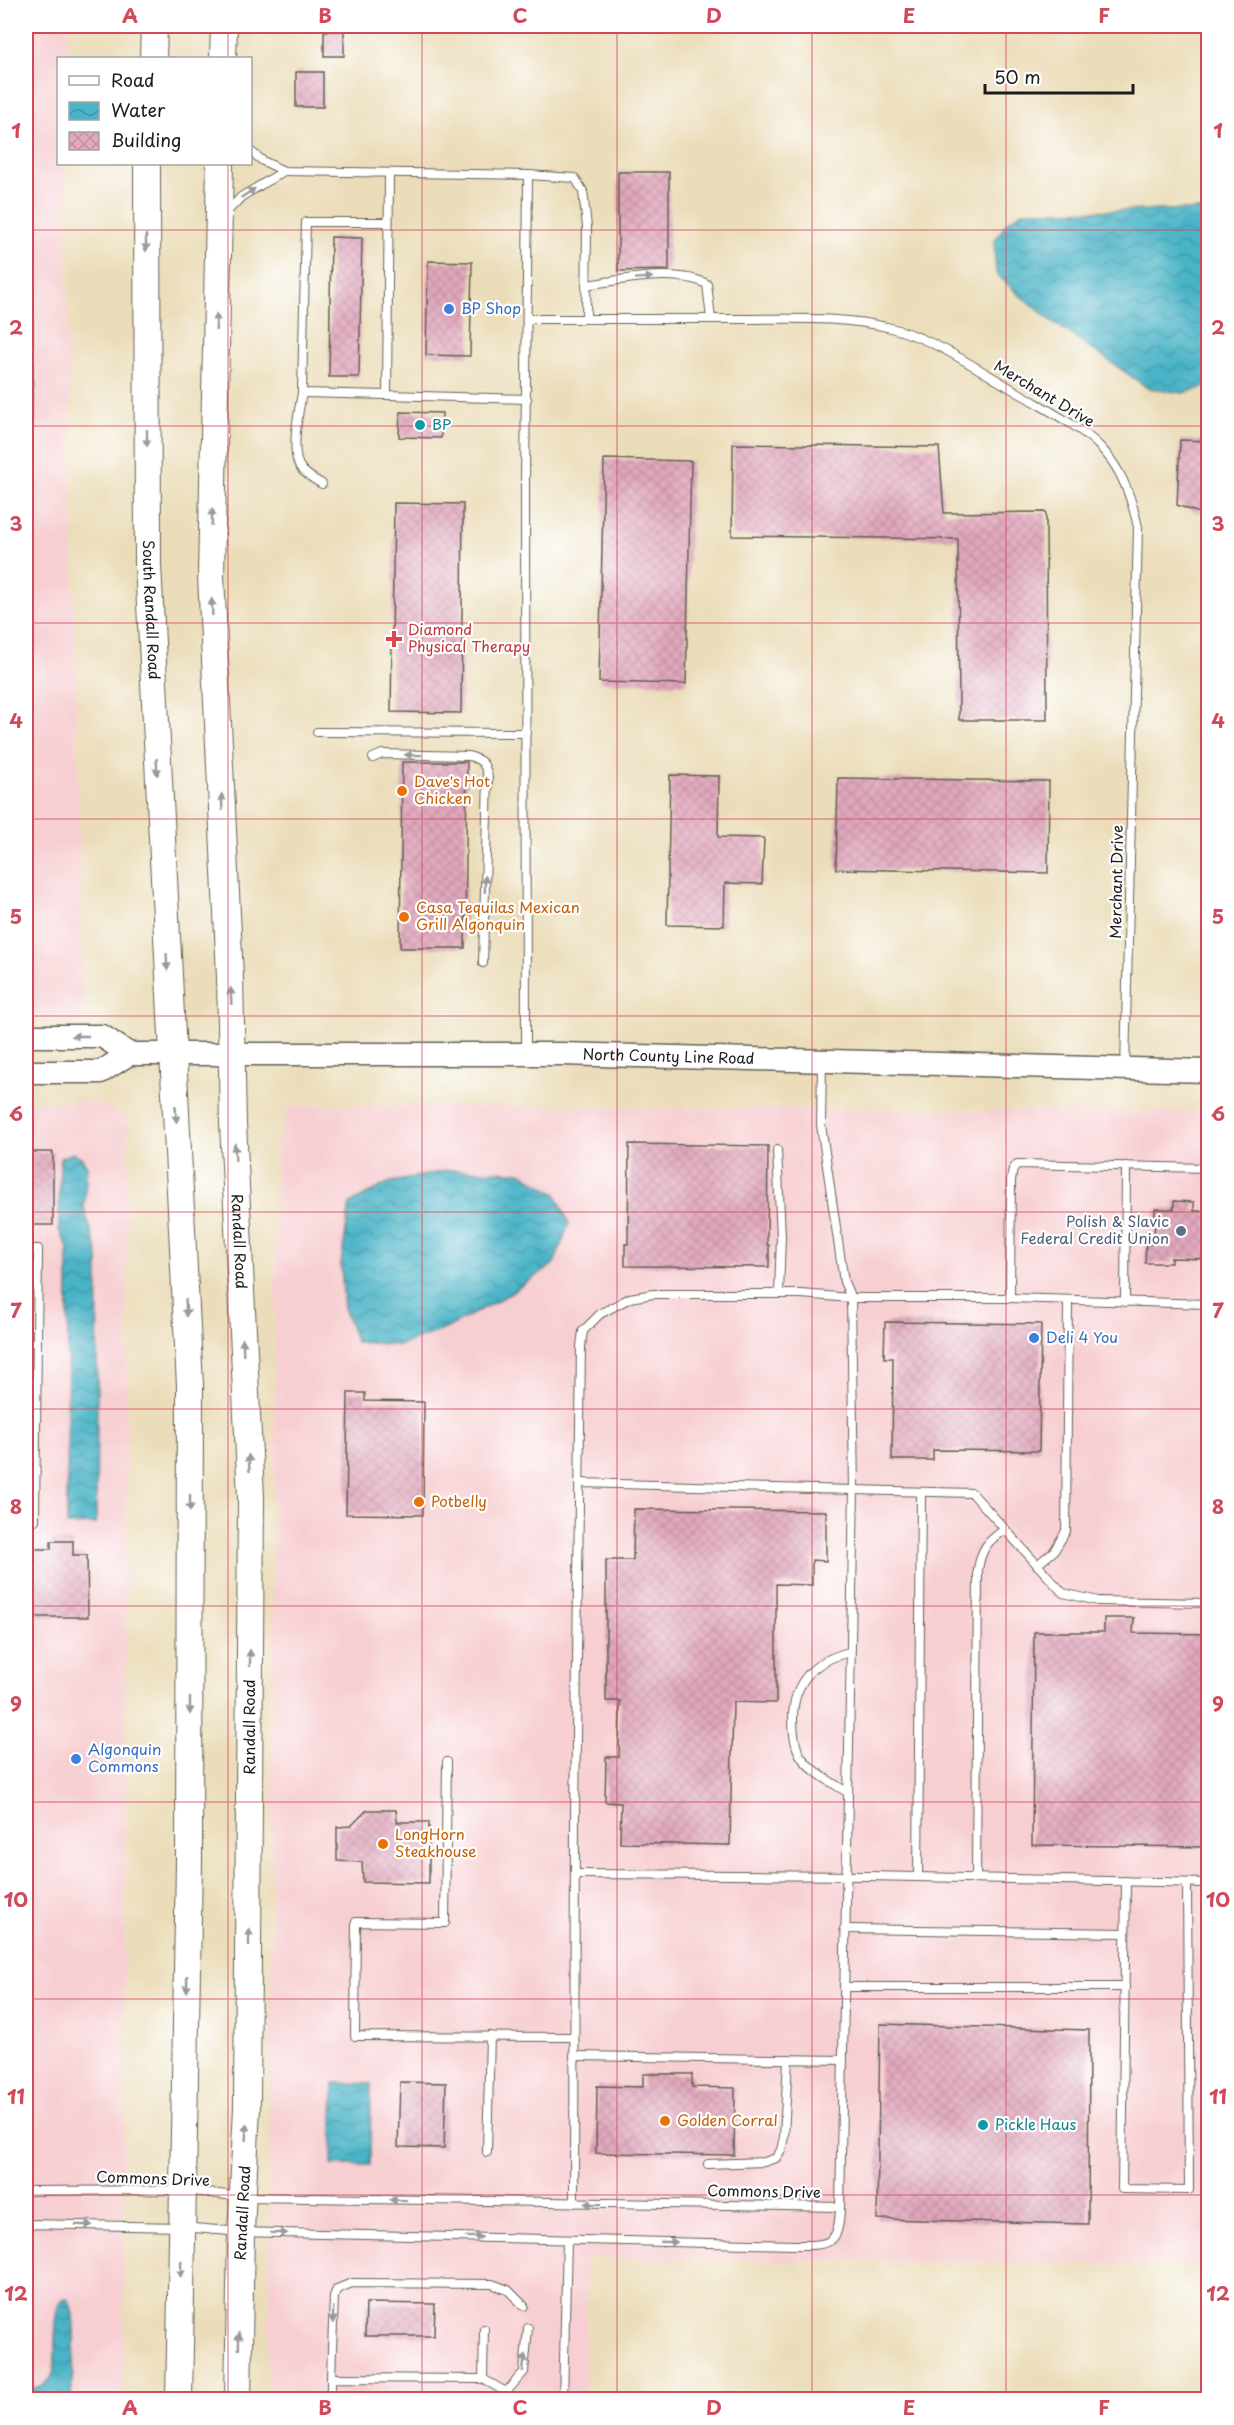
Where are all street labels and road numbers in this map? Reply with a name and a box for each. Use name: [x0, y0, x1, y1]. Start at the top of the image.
street label: Merchant Drive: [990, 353, 1100, 432]
street label: South Randall Road: [138, 540, 167, 680]
street label: Merchant Drive: [1103, 825, 1128, 939]
street label: North County Line Road: [582, 1042, 755, 1069]
street label: Randall Road: [226, 1193, 254, 1289]
street label: Randall Road: [237, 1679, 260, 1775]
street label: Commons Drive: [96, 2164, 210, 2191]
street label: Randall Road: [228, 2165, 255, 2261]
street label: Commons Drive: [707, 2178, 821, 2203]

